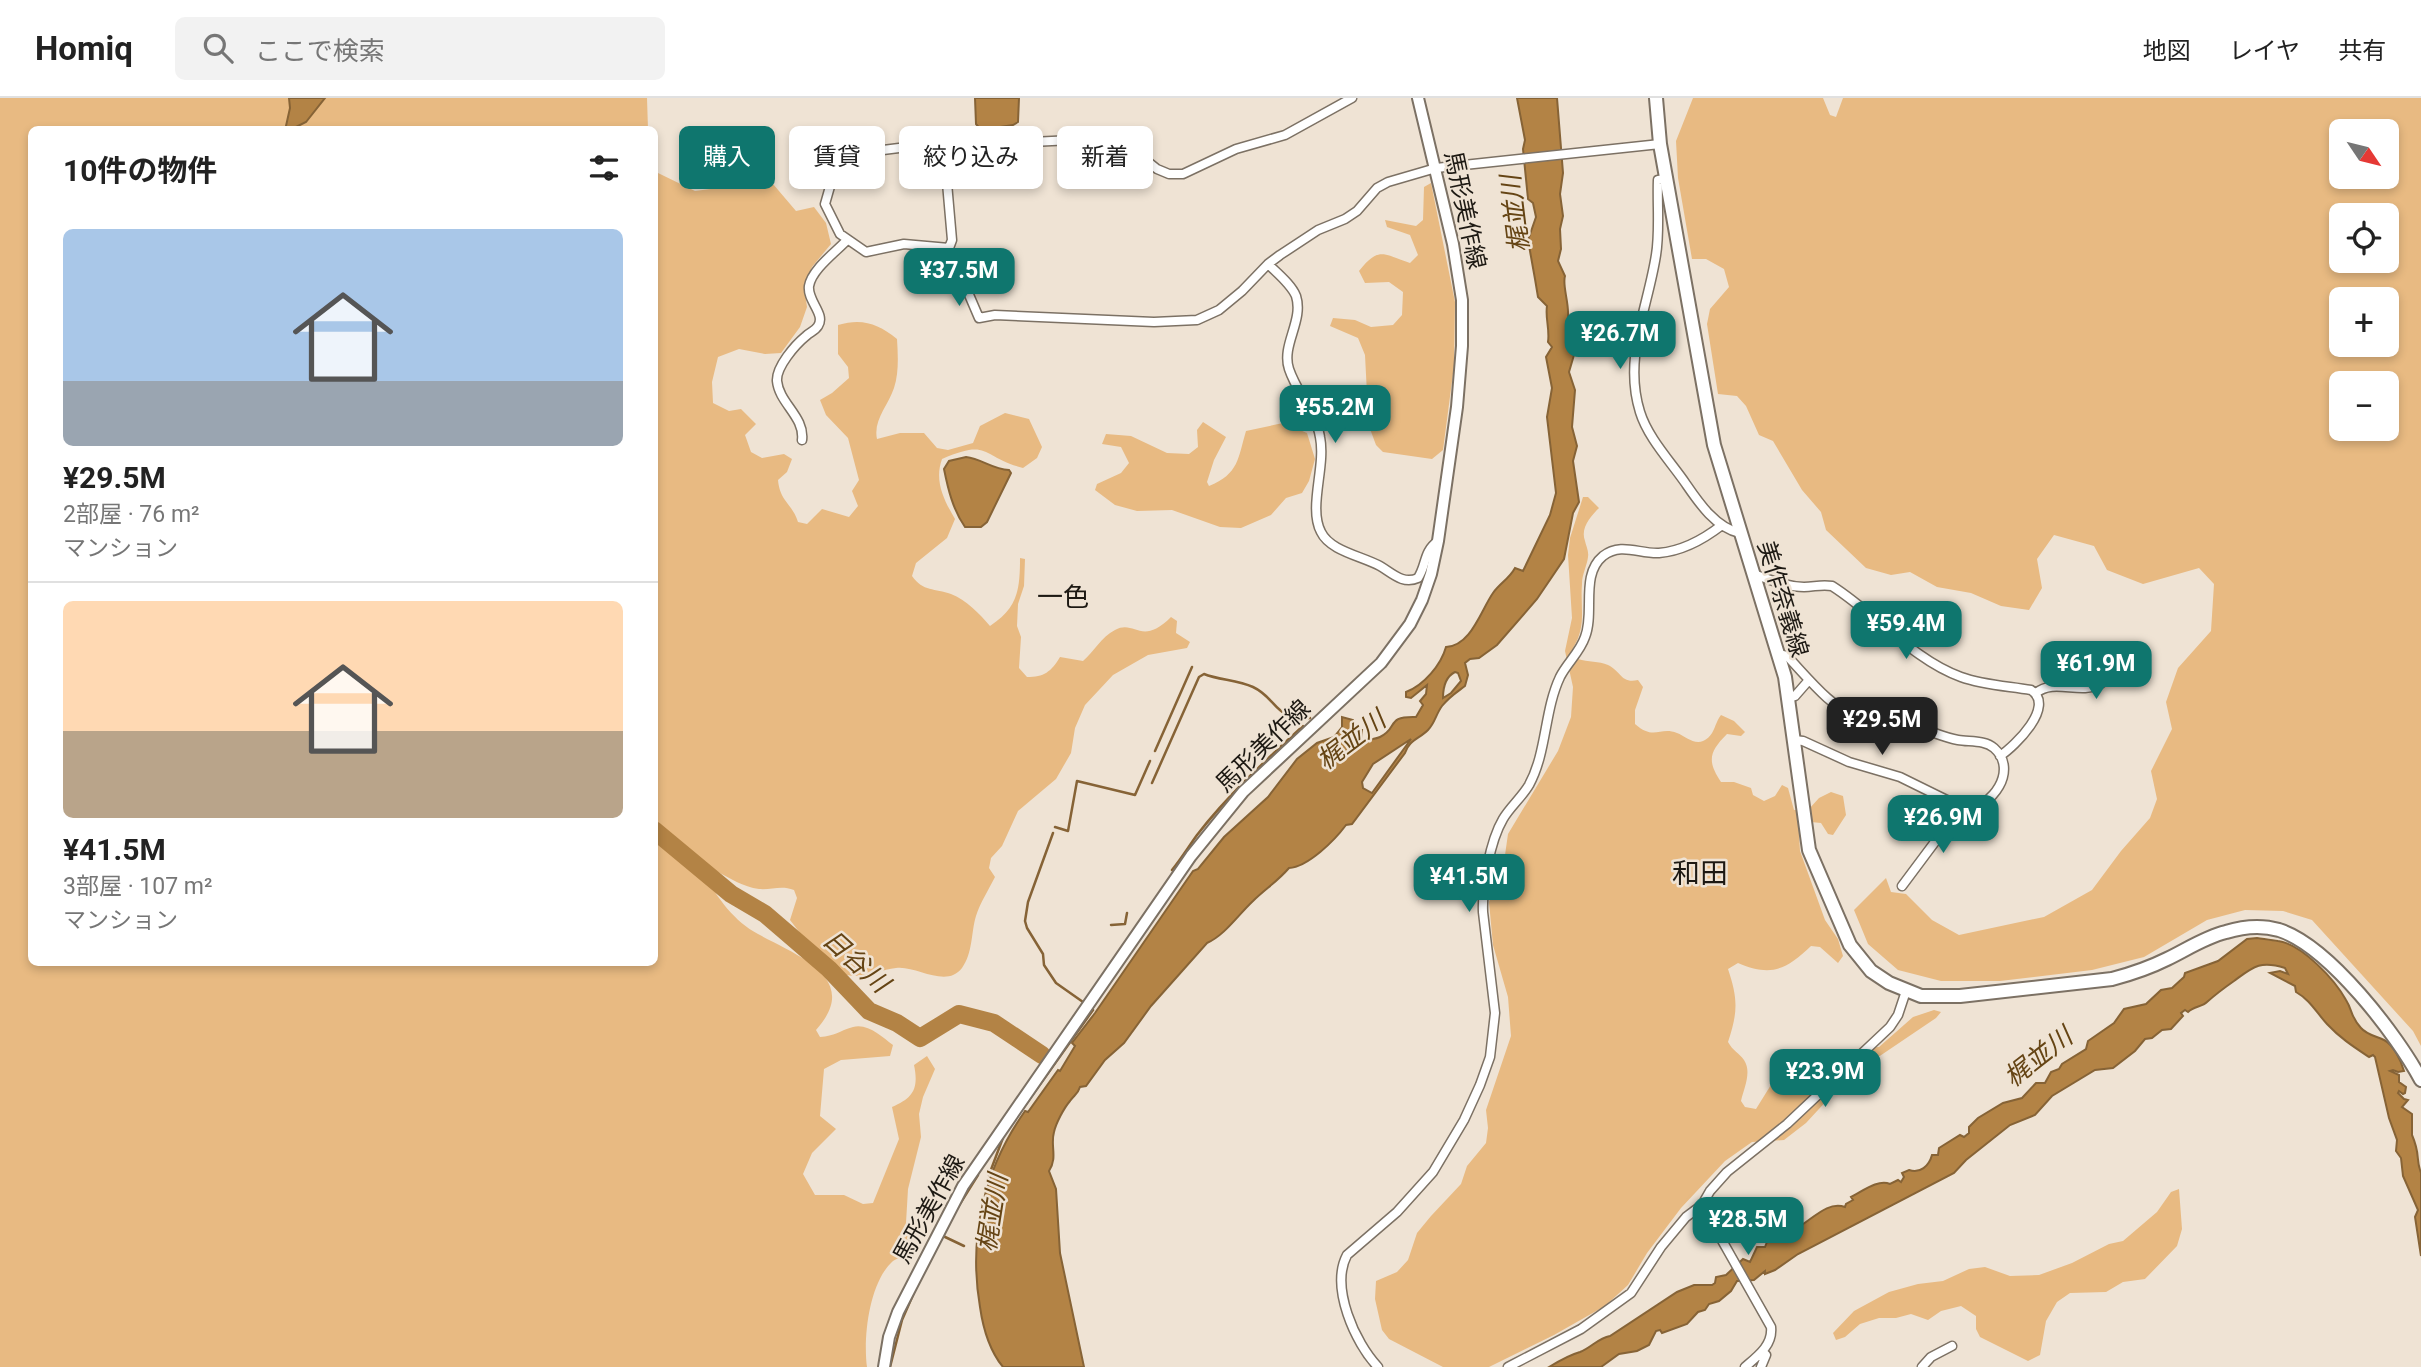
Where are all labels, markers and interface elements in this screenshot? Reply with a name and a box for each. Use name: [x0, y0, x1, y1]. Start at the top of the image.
search box: [175, 17, 665, 80]
text: Homiq: [35, 29, 133, 68]
icon: search: [199, 29, 237, 67]
text: ここで検索: [255, 36, 385, 66]
text: 地図: [2143, 37, 2191, 65]
text: レイヤ: [2229, 37, 2300, 65]
text: 共有: [2338, 37, 2386, 65]
north arrow: [2329, 119, 2399, 189]
map controls: [2329, 119, 2399, 441]
chip: 購入: [679, 126, 775, 189]
chip: 賃貸: [789, 126, 885, 189]
chip: 絞り込み: [899, 126, 1043, 189]
chip: 新着: [1057, 126, 1153, 189]
street label: 馬形美作線: [1439, 148, 1491, 272]
icon: filters: [585, 149, 623, 187]
text: 10件の物件: [63, 153, 217, 188]
water label: 梶並川: [1495, 170, 1535, 255]
button: locate: [2329, 203, 2399, 273]
pin: ¥37.5M: [902, 248, 1016, 308]
text: ¥37.5M: [920, 257, 998, 284]
icon: home: [280, 274, 406, 400]
button: +: [2329, 287, 2399, 357]
pin: ¥26.7M: [1563, 312, 1677, 371]
text: ¥26.7M: [1581, 320, 1659, 347]
button: −: [2329, 371, 2399, 441]
pin: ¥55.2M: [1278, 386, 1392, 445]
text: ¥55.2M: [1296, 394, 1374, 421]
text: ¥29.5M: [63, 460, 166, 495]
text: 2部屋 · 76 m²: [63, 501, 200, 528]
text: マンション: [63, 535, 178, 562]
street label: 美作奈義線: [1752, 538, 1814, 660]
district label: 一色: [1037, 582, 1089, 612]
pin: ¥59.4M: [1849, 602, 1963, 661]
text: ¥59.4M: [1867, 610, 1945, 637]
pin: ¥61.9M: [2039, 642, 2153, 701]
icon: home: [280, 646, 406, 772]
text: ¥61.9M: [2057, 650, 2135, 677]
street label: 馬形美作線: [1210, 694, 1316, 798]
pin: ¥29.5M: [1825, 698, 1939, 757]
water label: 梶並川: [1311, 703, 1394, 775]
text: ¥29.5M: [1843, 706, 1921, 733]
pin: ¥26.9M: [1886, 796, 2000, 855]
text: ¥26.9M: [1904, 804, 1982, 831]
text: ¥41.5M: [63, 832, 166, 867]
pin: ¥41.5M: [1412, 854, 1526, 914]
district label: 和田: [1672, 857, 1728, 890]
text: ¥41.5M: [1430, 863, 1508, 890]
text: 3部屋 · 107 m²: [63, 873, 212, 900]
text: マンション: [63, 907, 178, 934]
water label: 日谷川: [817, 924, 897, 1000]
water label: 梶並川: [1998, 1019, 2080, 1093]
pin: ¥23.9M: [1768, 1049, 1882, 1109]
text: ¥23.9M: [1786, 1058, 1864, 1085]
street label: 馬形美作線: [888, 1150, 970, 1268]
water label: 梶並川: [971, 1169, 1013, 1254]
pin: ¥28.5M: [1691, 1198, 1805, 1257]
text: ¥28.5M: [1709, 1206, 1787, 1233]

